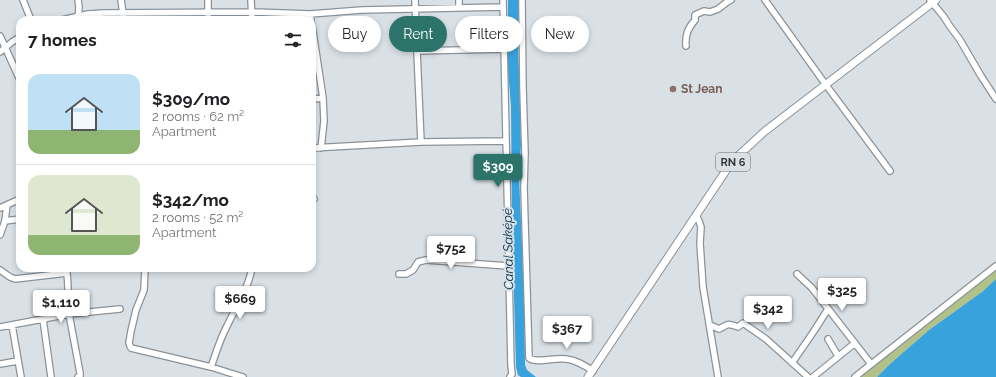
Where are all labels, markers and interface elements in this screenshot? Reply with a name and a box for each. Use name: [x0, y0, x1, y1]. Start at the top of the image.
chip: Buy: [328, 16, 381, 52]
chip: Rent: [389, 16, 447, 52]
chip: Filters: [455, 16, 523, 52]
chip: New: [531, 16, 589, 52]
icon: filters: [282, 29, 304, 51]
text: 7 homes: [28, 30, 97, 50]
place label: St Jean: [681, 82, 722, 96]
marker: St Jean: [668, 84, 678, 94]
text: $309/mo: [152, 89, 230, 109]
icon: home: [60, 90, 108, 138]
text: 2 rooms · 62 m²: [152, 109, 244, 124]
text: Apartment: [152, 124, 216, 139]
road number: RN 6: [716, 153, 750, 171]
pin: $309: [474, 154, 522, 188]
text: $309: [482, 159, 514, 174]
text: $342/mo: [152, 190, 229, 210]
icon: home: [60, 191, 108, 239]
water label: Canal Saképé: [500, 208, 516, 290]
text: 2 rooms · 52 m²: [152, 210, 243, 225]
text: Apartment: [152, 225, 216, 240]
pin: $752: [427, 236, 475, 270]
text: $752: [436, 241, 466, 256]
pin: $325: [818, 278, 866, 312]
text: $325: [827, 283, 857, 298]
pin: $669: [216, 286, 264, 320]
pin: $1,110: [28, 290, 94, 324]
text: $669: [224, 291, 256, 306]
text: $1,110: [42, 295, 80, 310]
pin: $342: [744, 296, 792, 330]
text: $342: [753, 301, 783, 316]
pin: $367: [543, 316, 591, 350]
text: $367: [552, 321, 582, 336]

